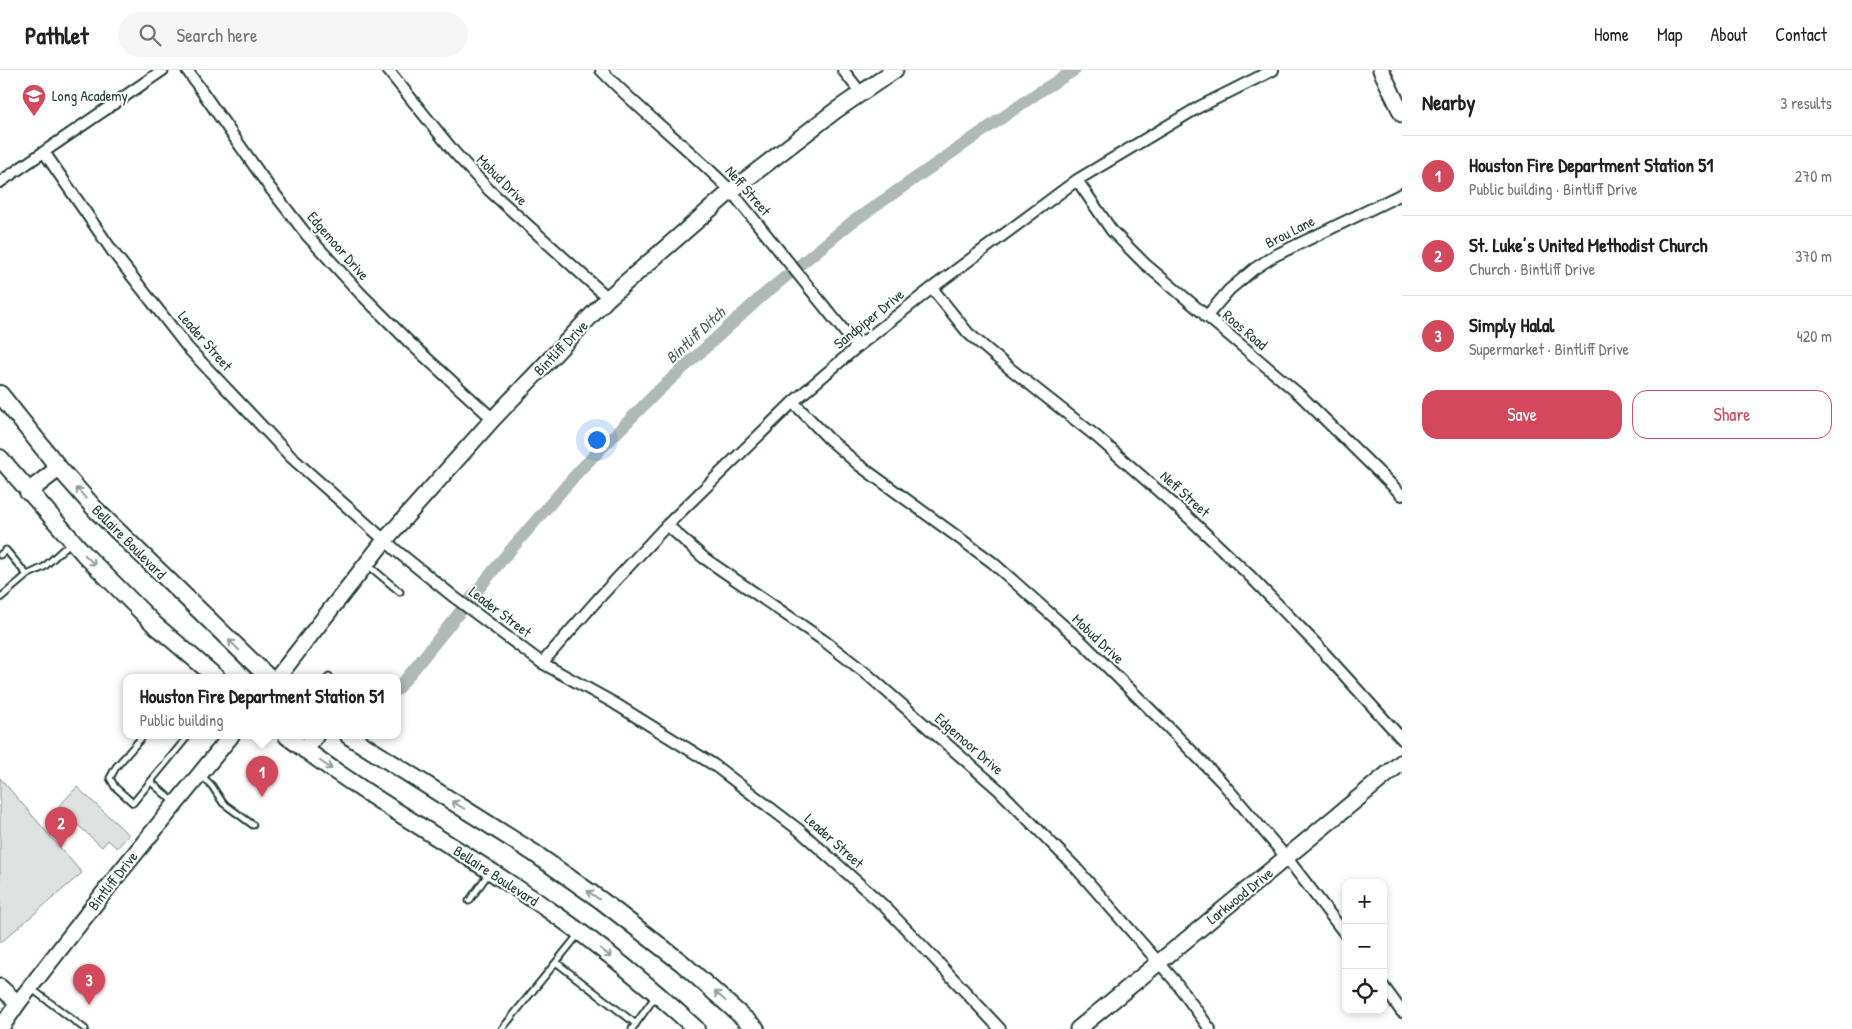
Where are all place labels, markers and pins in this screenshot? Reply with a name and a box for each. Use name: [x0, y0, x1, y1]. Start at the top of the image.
school or university icon: Long Academy: [21, 83, 47, 117]
place label: Long Academy: [52, 85, 128, 106]
pin: 1: [246, 756, 278, 797]
pin: 2: [45, 807, 77, 848]
pin: 3: [73, 964, 105, 1005]

